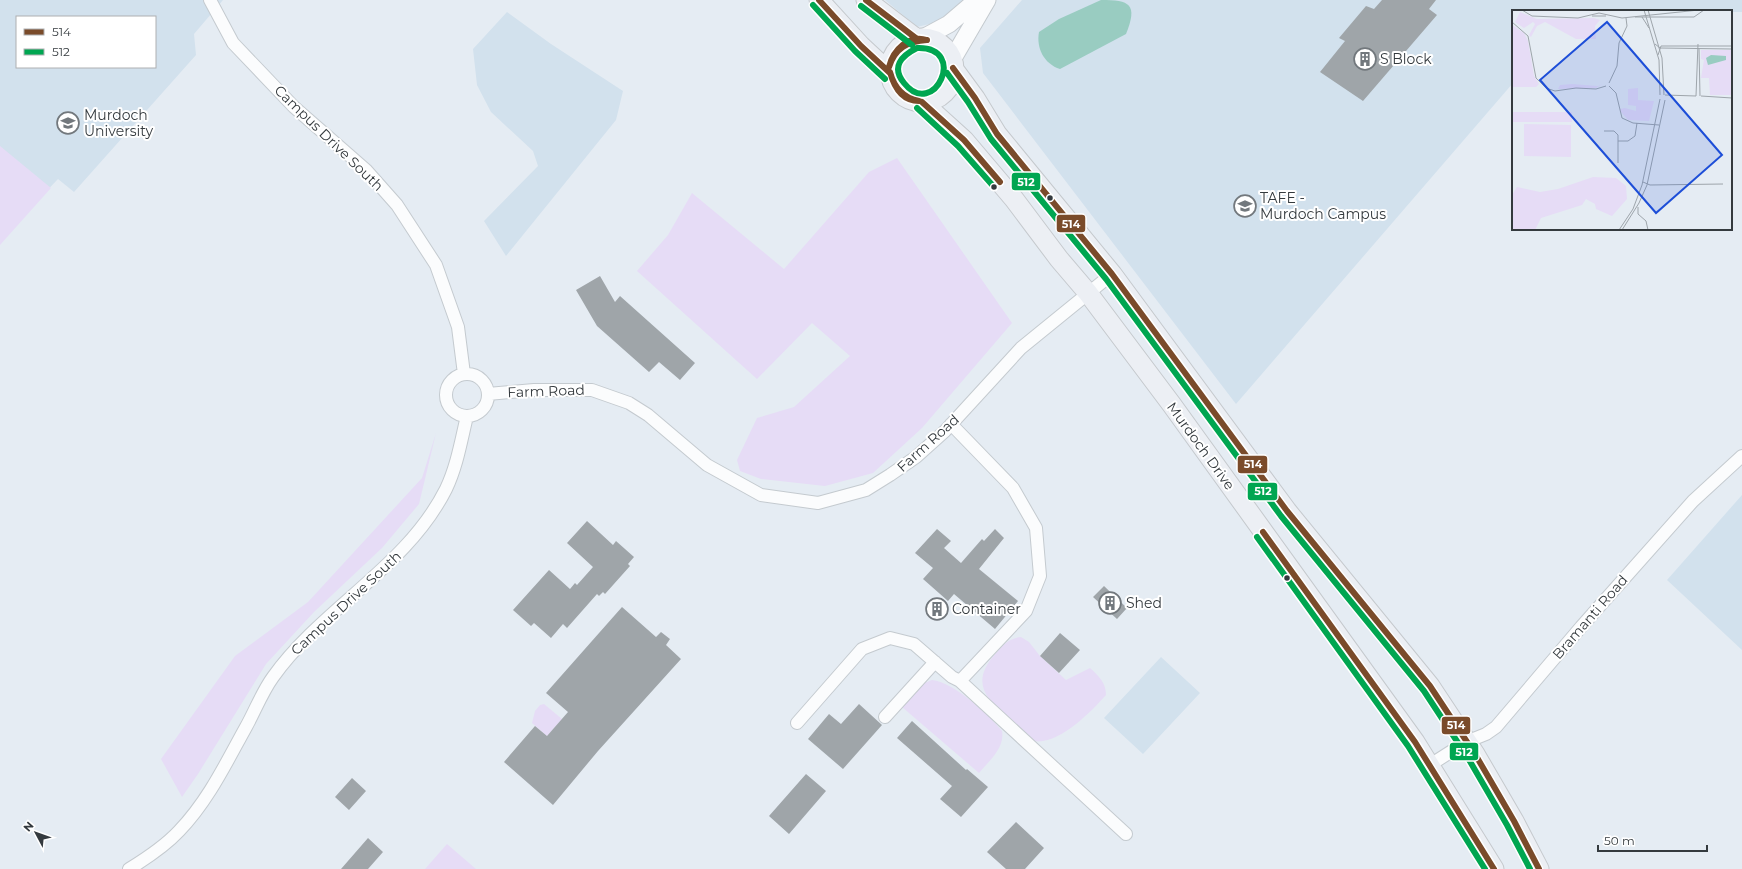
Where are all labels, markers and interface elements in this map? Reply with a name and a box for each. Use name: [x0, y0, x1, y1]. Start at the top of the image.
inset map: [1512, 10, 1732, 230]
legend: [16, 16, 156, 68]
text: 514: [52, 24, 71, 39]
text: 512: [52, 44, 70, 59]
building icon: S Block: [1352, 46, 1378, 72]
place label: S Block: [1380, 50, 1432, 68]
street label: Campus Drive South: [271, 81, 387, 195]
place label: Murdoch University: [84, 106, 153, 140]
school or university icon: Murdoch University: [55, 110, 81, 136]
line badge: 512: [1011, 172, 1041, 191]
text: 512: [1017, 175, 1035, 189]
unlabelled marker: [989, 182, 999, 192]
place label: TAFE - Murdoch Campus: [1260, 189, 1386, 223]
unlabelled marker: [1045, 193, 1055, 203]
school or university icon: TAFE - Murdoch Campus: [1232, 193, 1258, 219]
line badge: 514: [1056, 214, 1086, 233]
text: 514: [1062, 217, 1081, 231]
street label: Farm Road: [507, 381, 585, 401]
street label: Murdoch Drive: [1163, 399, 1239, 493]
street label: Farm Road: [893, 410, 963, 476]
line badge: 514: [1237, 455, 1268, 474]
text: 514: [1244, 457, 1263, 471]
line badge: 512: [1247, 482, 1278, 501]
text: 512: [1254, 484, 1272, 498]
street label: Campus Drive South: [287, 547, 405, 659]
street label: Bramanti Road: [1548, 571, 1632, 663]
unlabelled marker: [1282, 573, 1292, 583]
building icon: Shed: [1097, 590, 1123, 616]
place label: Shed: [1126, 594, 1162, 612]
building icon: Container: [924, 596, 950, 622]
place label: Container: [952, 600, 1021, 618]
line badge: 514: [1441, 716, 1471, 735]
text: 514: [1447, 718, 1466, 732]
line badge: 512: [1449, 742, 1479, 761]
text: 512: [1455, 745, 1473, 759]
north arrow: [16, 813, 56, 853]
text: N: [20, 818, 37, 834]
scale bar: [1598, 827, 1707, 853]
text: 50 m: [1604, 833, 1635, 848]

